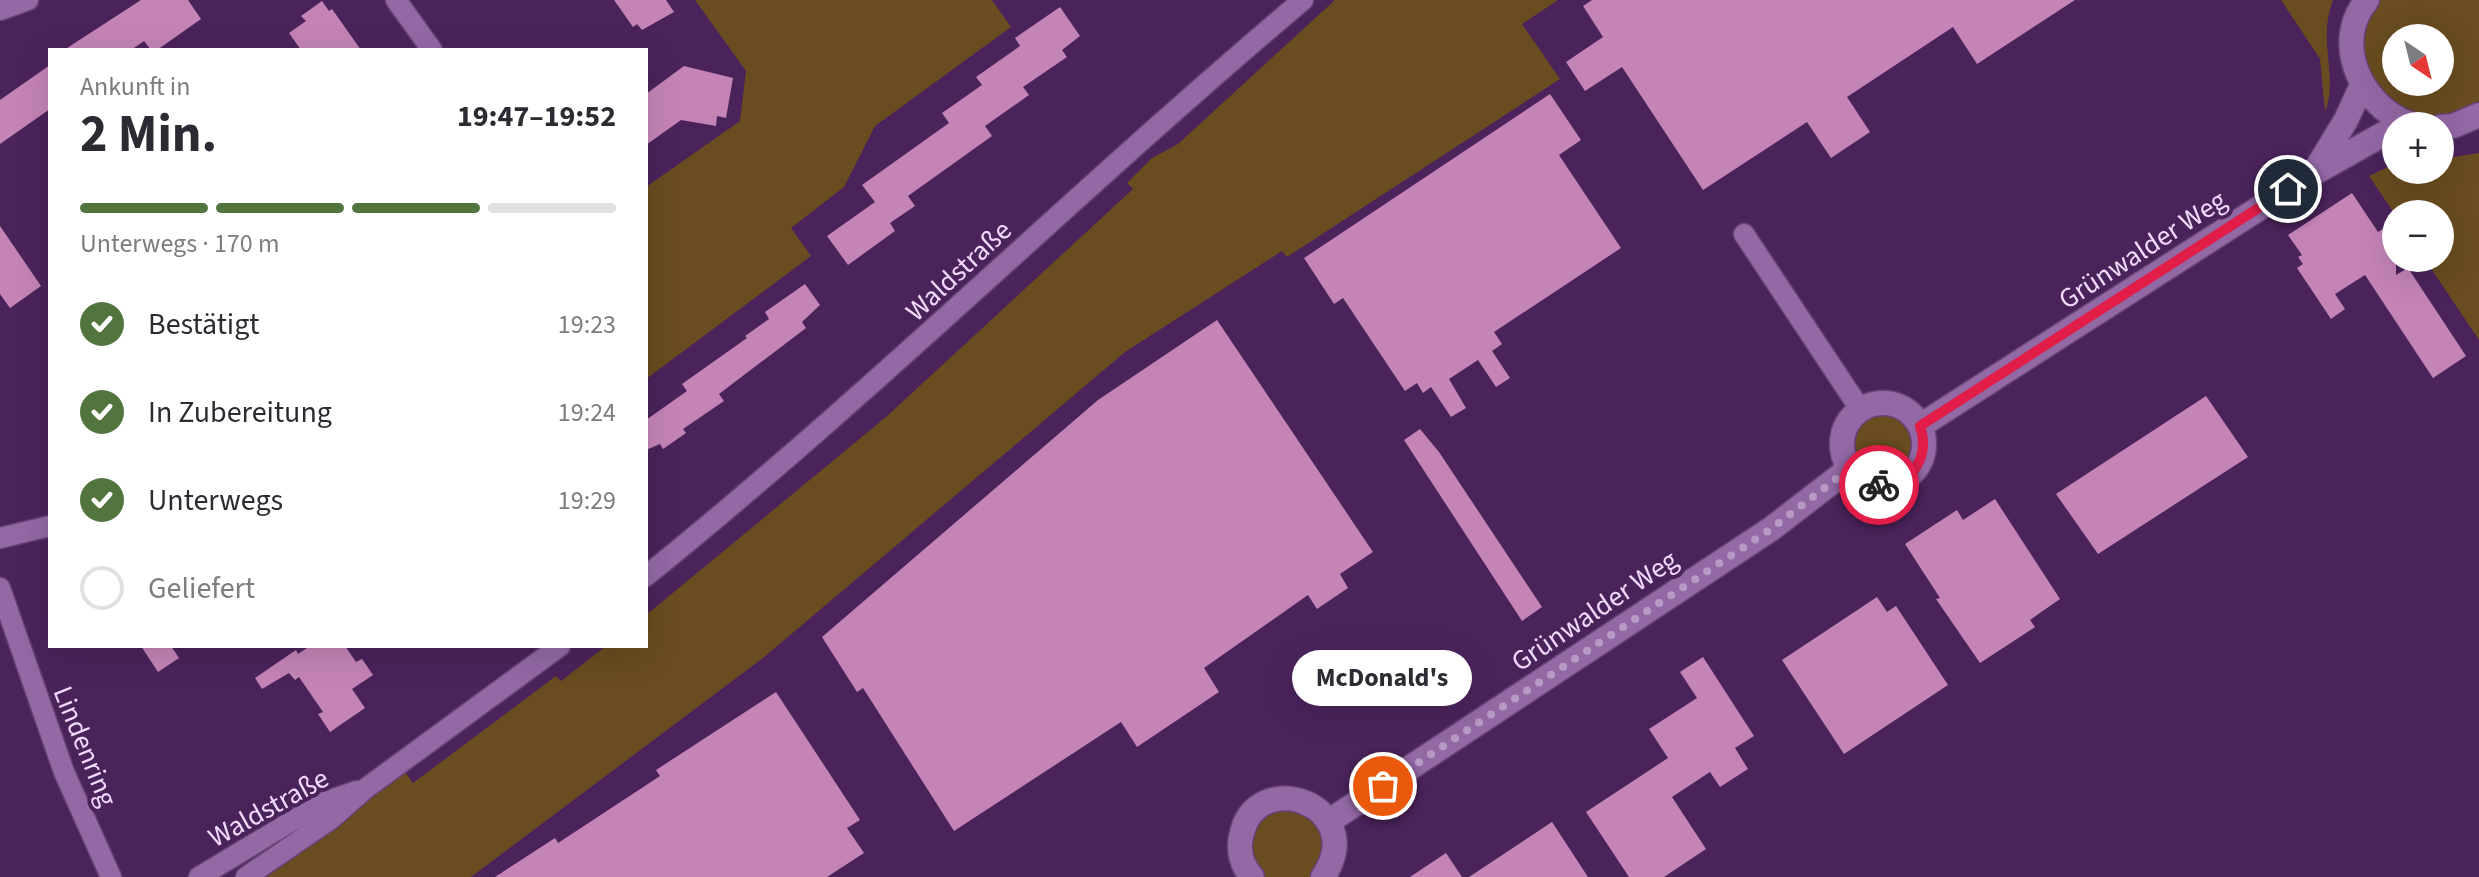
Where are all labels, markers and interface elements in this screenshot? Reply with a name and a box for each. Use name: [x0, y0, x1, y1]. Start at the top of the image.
north arrow: [2382, 24, 2454, 96]
map controls: [2382, 24, 2454, 272]
text: Ankunft in: [80, 68, 190, 105]
text: 19:47–19:52: [457, 95, 616, 138]
text: 2 Min.: [80, 98, 217, 172]
button: +: [2382, 112, 2454, 184]
pin: [2254, 155, 2322, 223]
icon: home: [2266, 167, 2310, 211]
street label: Grünwalder Weg: [2051, 180, 2234, 319]
button: −: [2382, 200, 2454, 272]
street label: Waldstraße: [897, 211, 1021, 330]
text: Unterwegs · 170 m: [80, 225, 279, 262]
icon: check: [80, 302, 124, 346]
text: Bestätigt: [148, 303, 259, 346]
text: 19:23: [558, 306, 616, 343]
icon: check: [80, 390, 124, 434]
text: In Zubereitung: [148, 391, 332, 434]
text: 19:24: [558, 394, 616, 431]
courier: [1839, 445, 1919, 525]
icon: bike: [1857, 463, 1901, 507]
icon: check: [80, 478, 124, 522]
text: Unterwegs: [148, 479, 283, 522]
text: 19:29: [558, 482, 616, 519]
street label: Grünwalder Weg: [1503, 540, 1686, 681]
text: Geliefert: [148, 567, 255, 610]
callout: McDonald's: [1293, 650, 1473, 706]
text: McDonald's: [1316, 659, 1448, 696]
street label: Lindenring: [43, 680, 127, 813]
pin: [1349, 752, 1417, 820]
street label: Waldstraße: [201, 758, 336, 857]
icon: bag: [1361, 764, 1405, 808]

